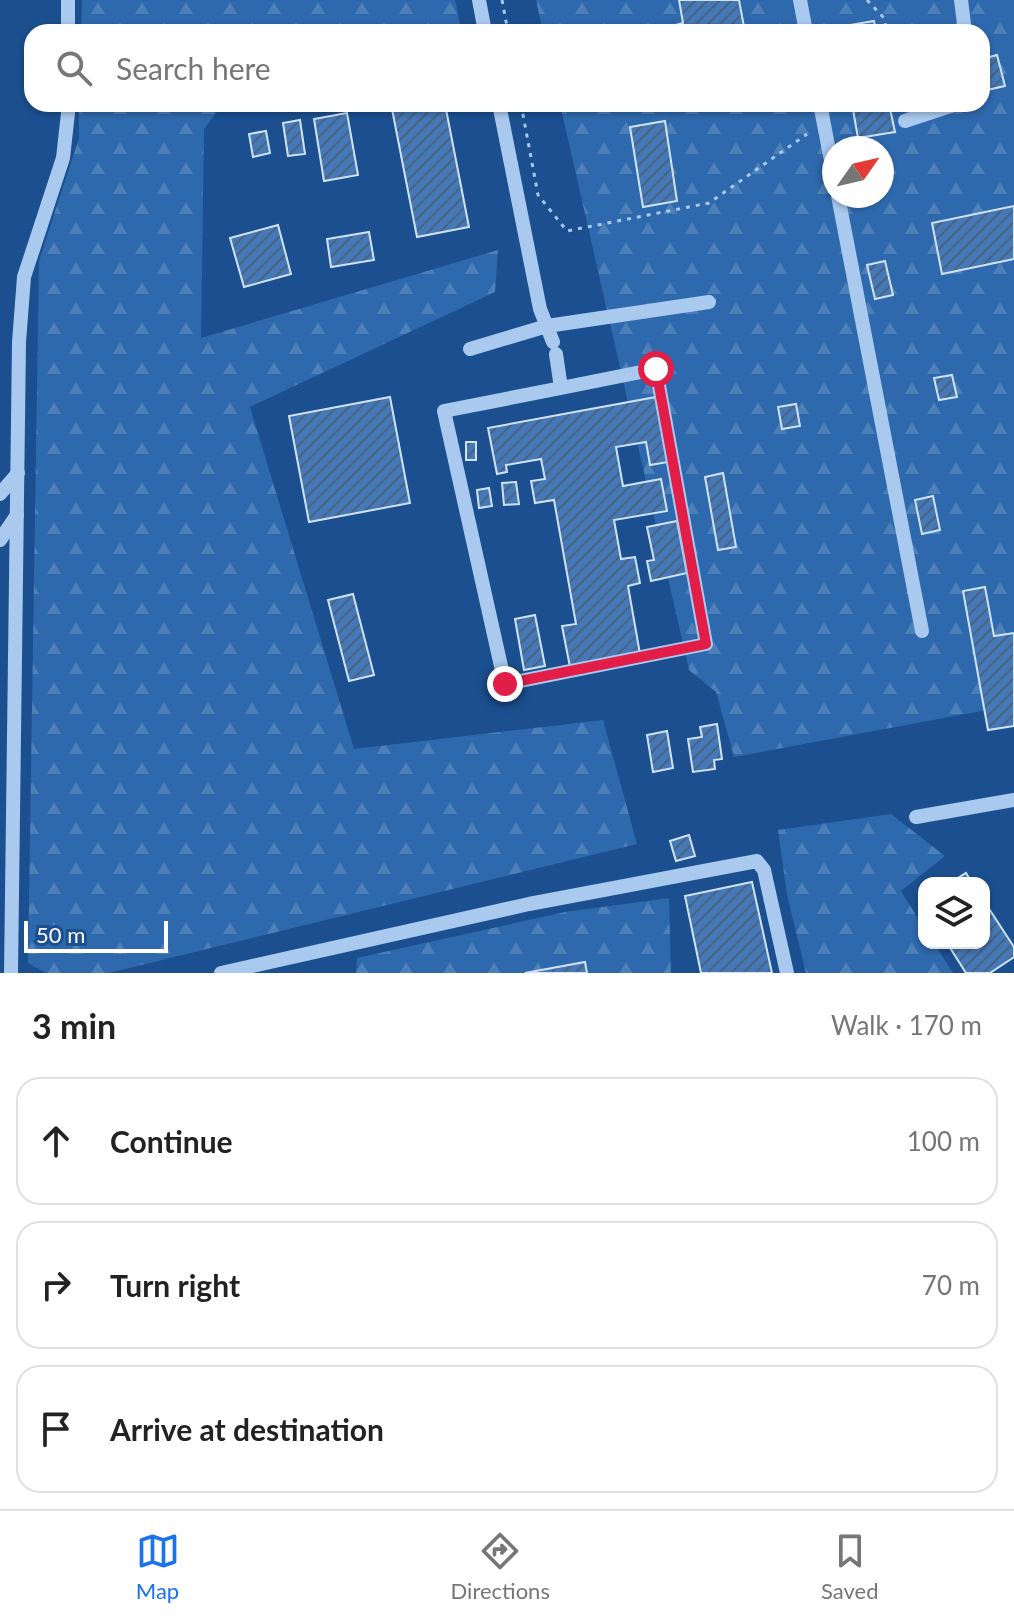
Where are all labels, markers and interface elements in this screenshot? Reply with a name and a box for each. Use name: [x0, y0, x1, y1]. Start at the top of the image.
search box: [24, 24, 990, 112]
icon: search: [52, 46, 96, 90]
text: Search here: [116, 50, 271, 86]
north arrow: [822, 136, 894, 208]
route start: [638, 351, 674, 387]
route end: [487, 666, 523, 702]
map controls: [918, 877, 990, 949]
button: layers: [918, 877, 990, 949]
scale bar: [24, 917, 168, 953]
text: 50 m: [36, 921, 85, 948]
text: 3 min: [32, 1005, 116, 1046]
text: Walk · 170 m: [831, 1009, 982, 1041]
icon: ahead: [34, 1119, 78, 1163]
text: Continue: [110, 1123, 233, 1159]
text: 100 m: [907, 1125, 980, 1157]
icon: right: [34, 1263, 78, 1307]
text: Turn right: [110, 1267, 240, 1303]
text: 70 m: [922, 1269, 980, 1301]
icon: arrive: [34, 1407, 78, 1451]
text: Arrive at destination: [110, 1411, 384, 1447]
tab: Map: [136, 1529, 180, 1604]
tab: Directions: [451, 1529, 550, 1604]
tab: Saved: [821, 1529, 878, 1604]

